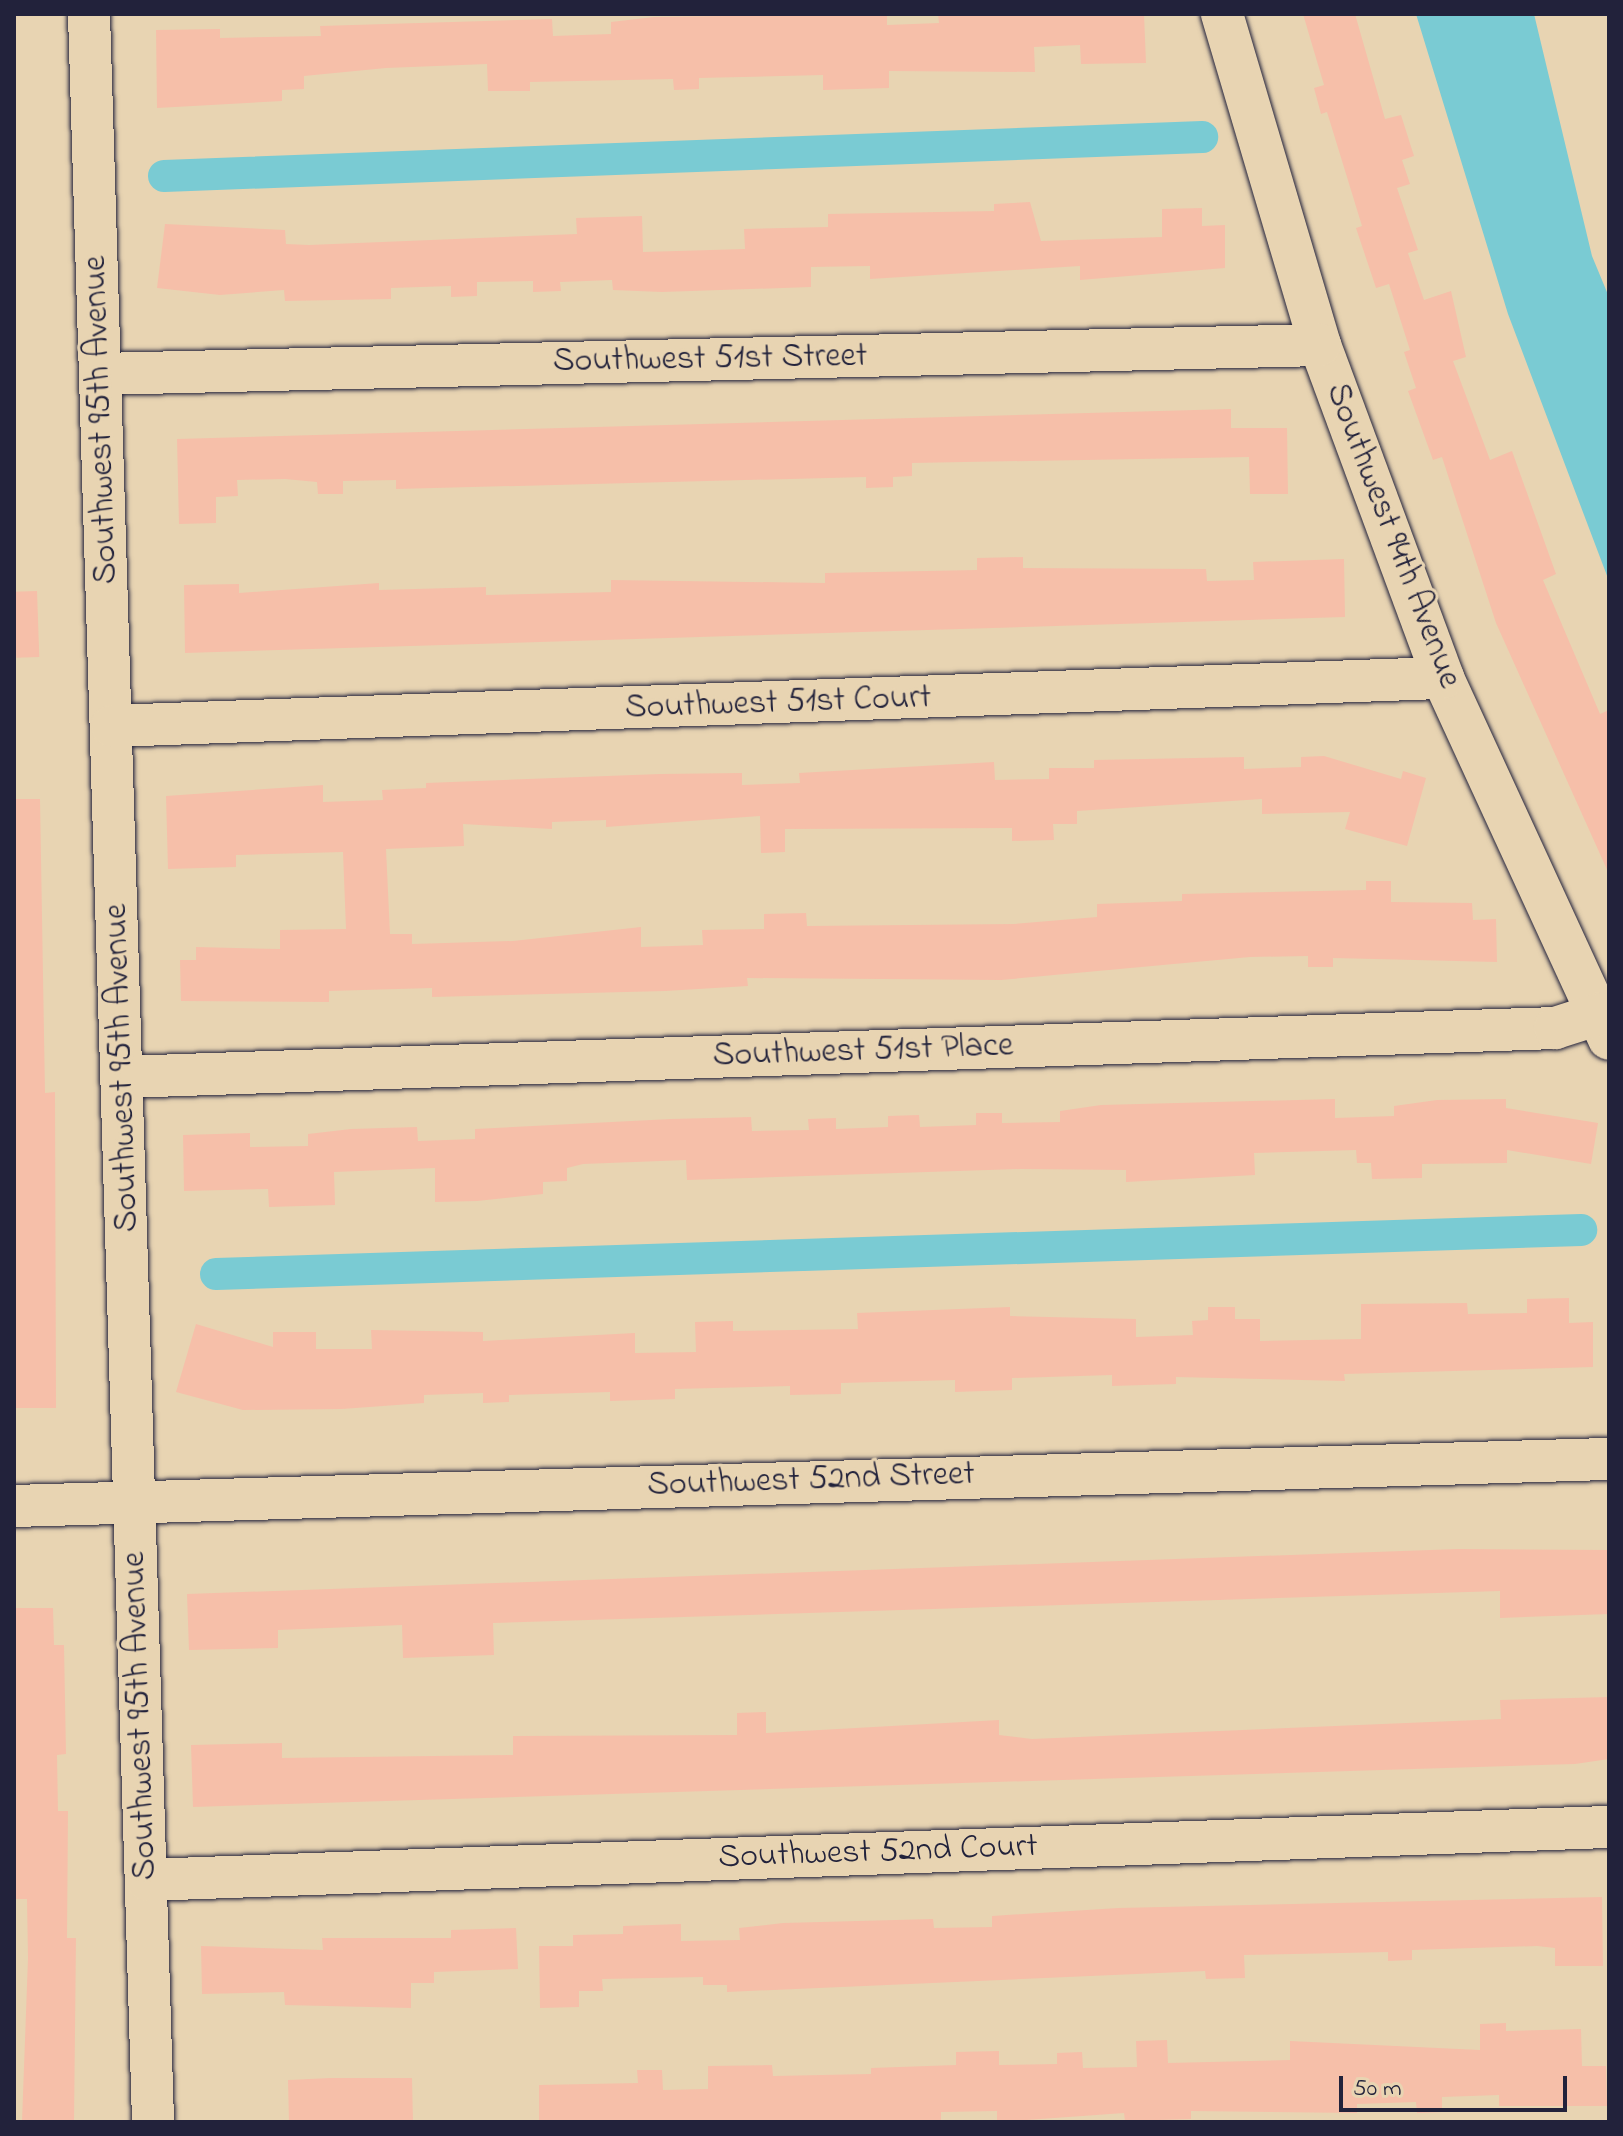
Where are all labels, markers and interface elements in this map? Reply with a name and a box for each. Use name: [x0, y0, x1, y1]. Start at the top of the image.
street label: Southwest 95th Avenue: [76, 255, 128, 585]
street label: Southwest 51st Street: [552, 337, 868, 383]
street label: Southwest 94th Avenue: [1315, 378, 1469, 694]
street label: Southwest 51st Court: [624, 678, 932, 730]
street label: Southwest 95th Avenue: [97, 903, 149, 1233]
street label: Southwest 51st Place: [712, 1026, 1014, 1078]
street label: Southwest 52nd Street: [647, 1455, 975, 1507]
street label: Southwest 95th Avenue: [115, 1551, 167, 1881]
street label: Southwest 52nd Court: [718, 1827, 1038, 1879]
scale bar: [1343, 2060, 1571, 2110]
text: 50 m: [1353, 2072, 1402, 2107]

